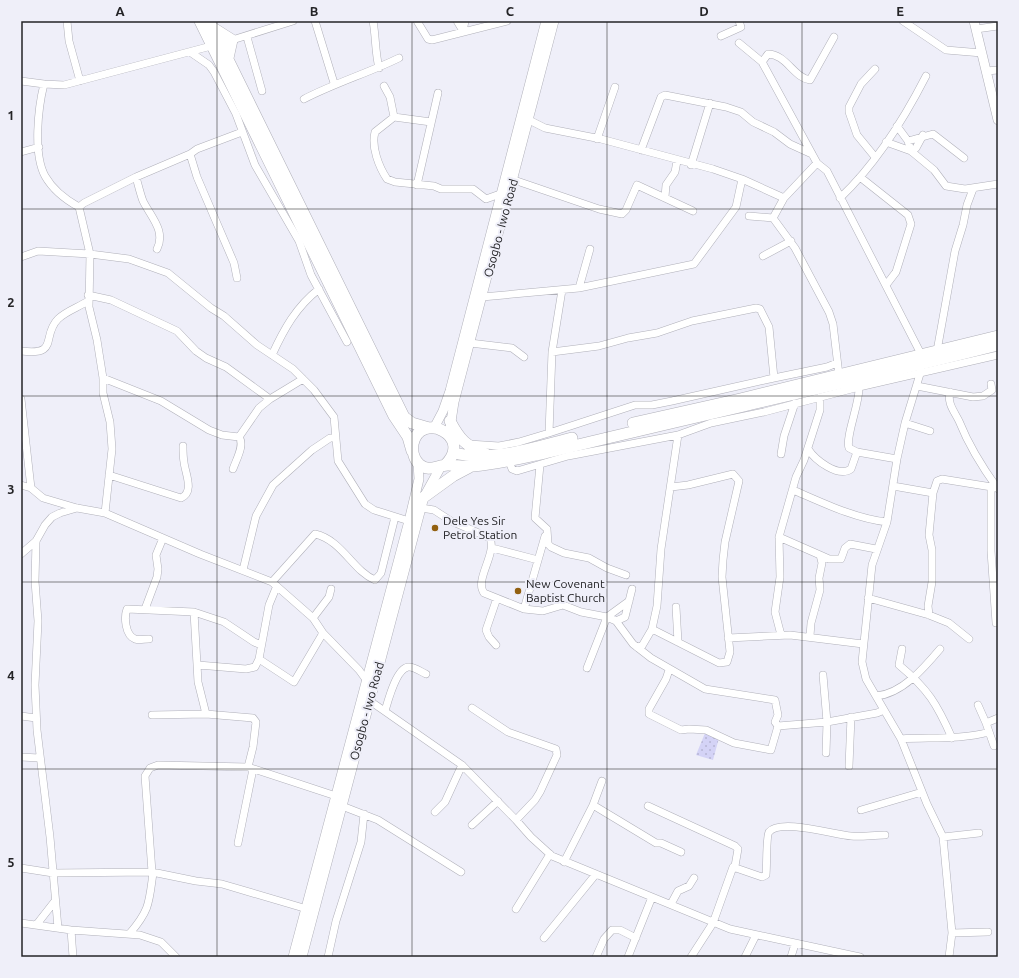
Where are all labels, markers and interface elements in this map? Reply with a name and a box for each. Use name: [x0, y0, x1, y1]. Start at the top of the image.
text: A: [115, 4, 125, 18]
text: B: [310, 4, 319, 18]
text: C: [506, 4, 515, 18]
text: D: [699, 4, 709, 18]
text: E: [896, 4, 904, 18]
text: 1: [7, 108, 15, 122]
street label: Osogbo - Iwo Road: [481, 177, 520, 278]
text: 2: [7, 295, 15, 309]
text: 3: [7, 482, 15, 496]
place label: Dele Yes Sir Petrol Station: [443, 514, 517, 541]
marker: Dele Yes Sir Petrol Station: [430, 523, 440, 533]
place label: New Covenant Baptist Church: [526, 577, 605, 604]
marker: New Covenant Baptist Church: [513, 586, 523, 596]
street label: Osogbo - Iwo Road: [347, 660, 386, 761]
text: 4: [7, 668, 15, 682]
text: 5: [7, 855, 15, 869]

